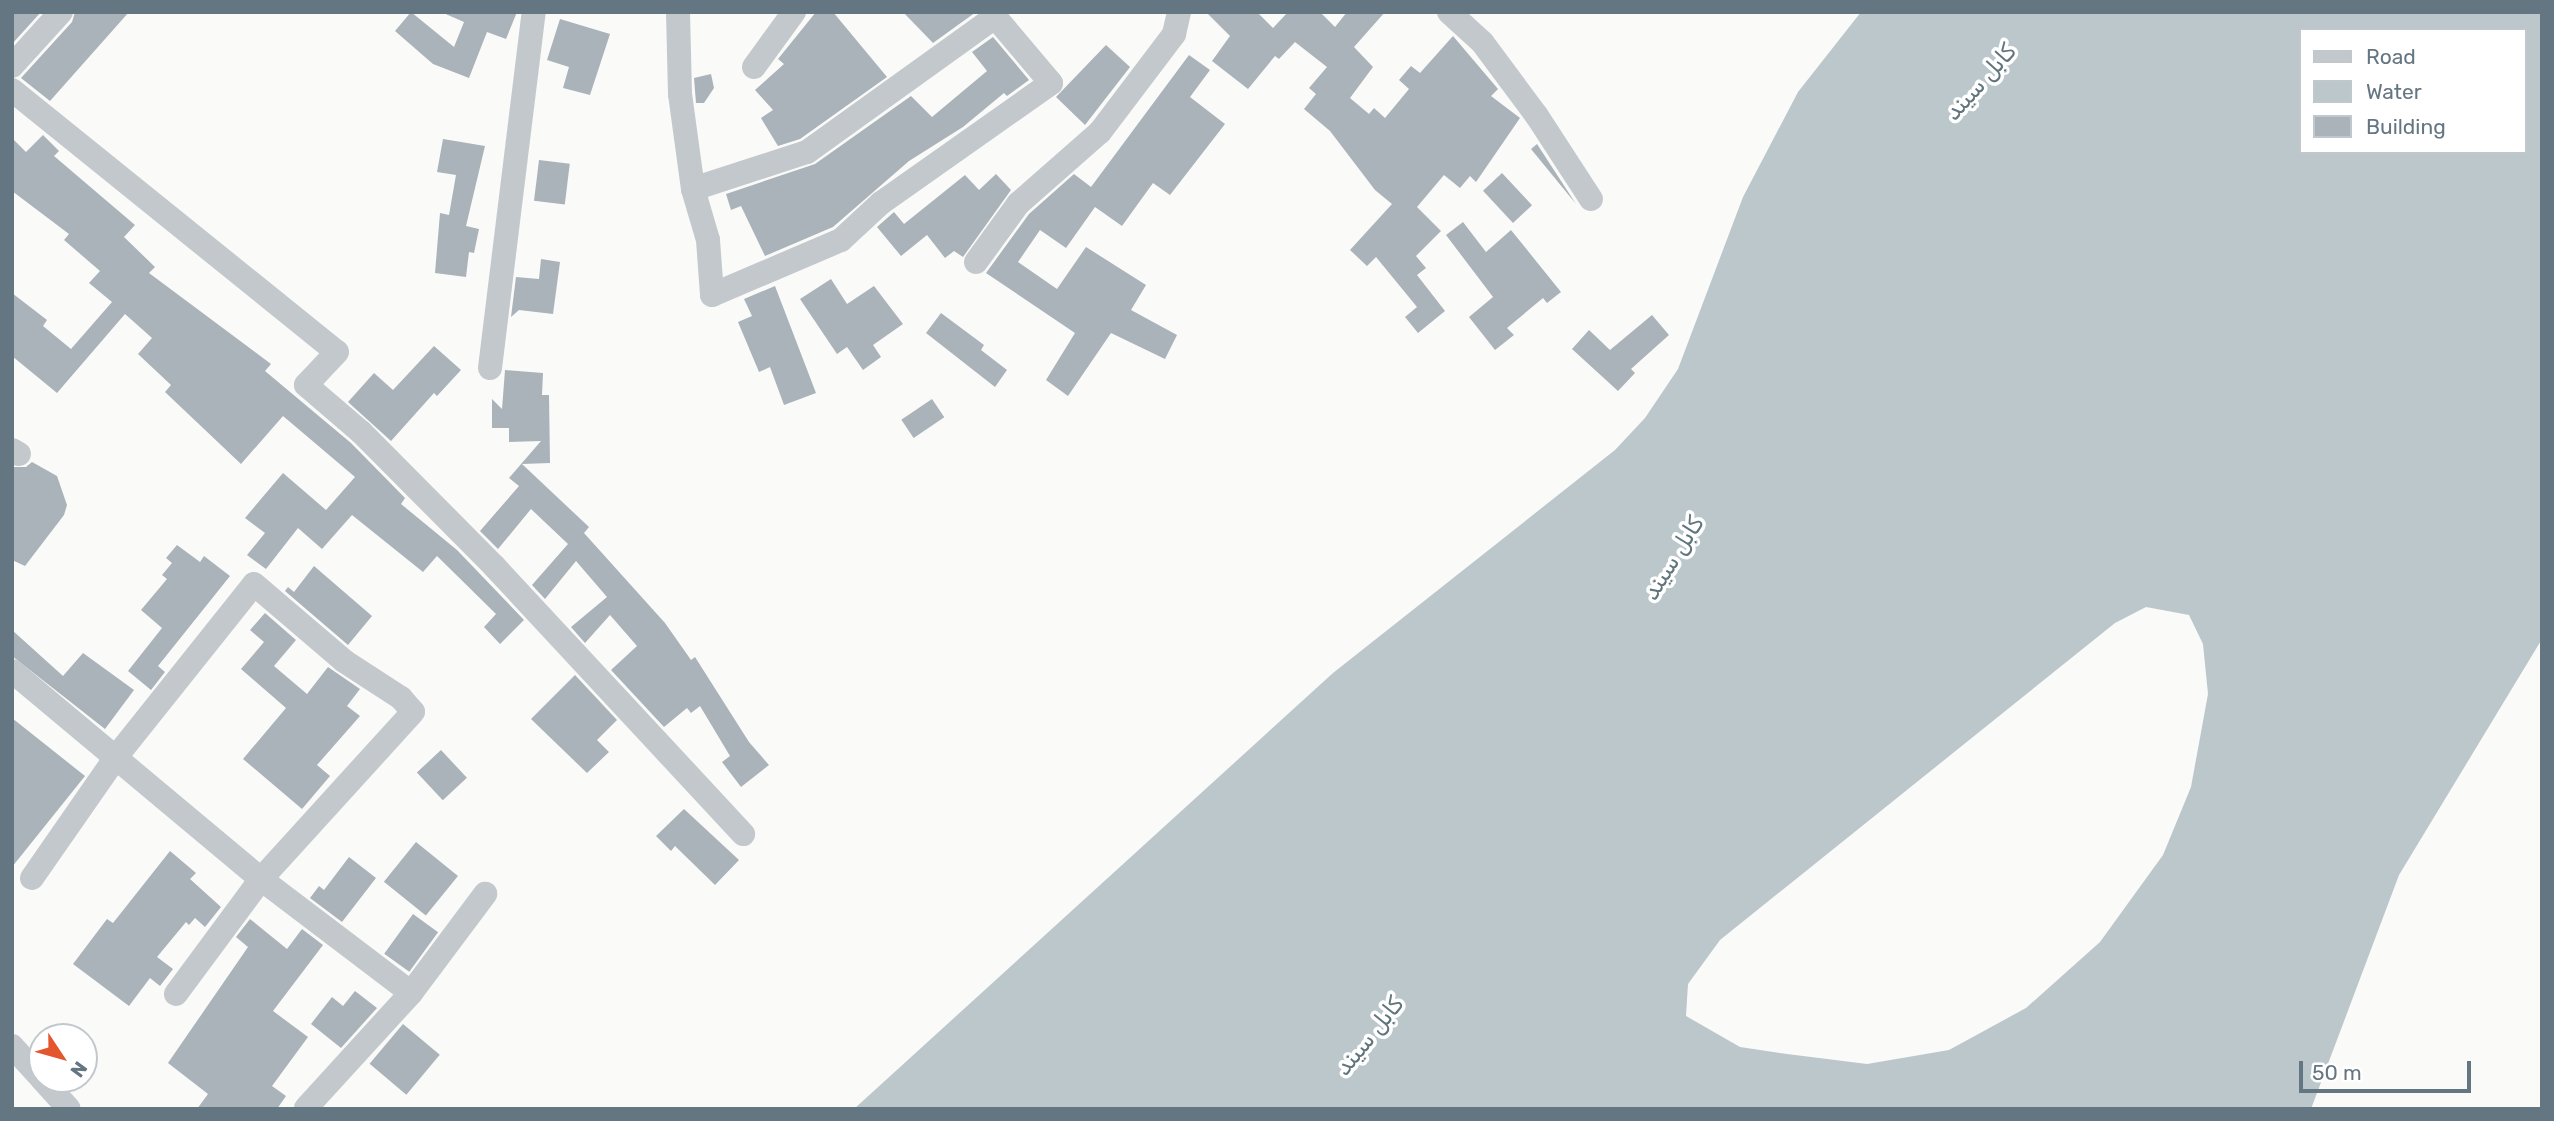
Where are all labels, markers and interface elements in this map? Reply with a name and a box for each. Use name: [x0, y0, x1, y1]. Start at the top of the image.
legend: [2298, 28, 2526, 154]
water label: کابل سيند: [1938, 38, 2022, 126]
text: Road: [2366, 44, 2416, 69]
text: Water: [2366, 79, 2422, 104]
text: Building: [2366, 114, 2446, 139]
water label: کابل سيند: [1636, 511, 1710, 605]
water label: کابل سيند: [1329, 991, 1409, 1081]
north arrow: [28, 1023, 98, 1093]
scale bar: [2302, 1048, 2474, 1092]
text: N: [65, 1057, 92, 1082]
text: 50 m: [2312, 1060, 2362, 1085]

